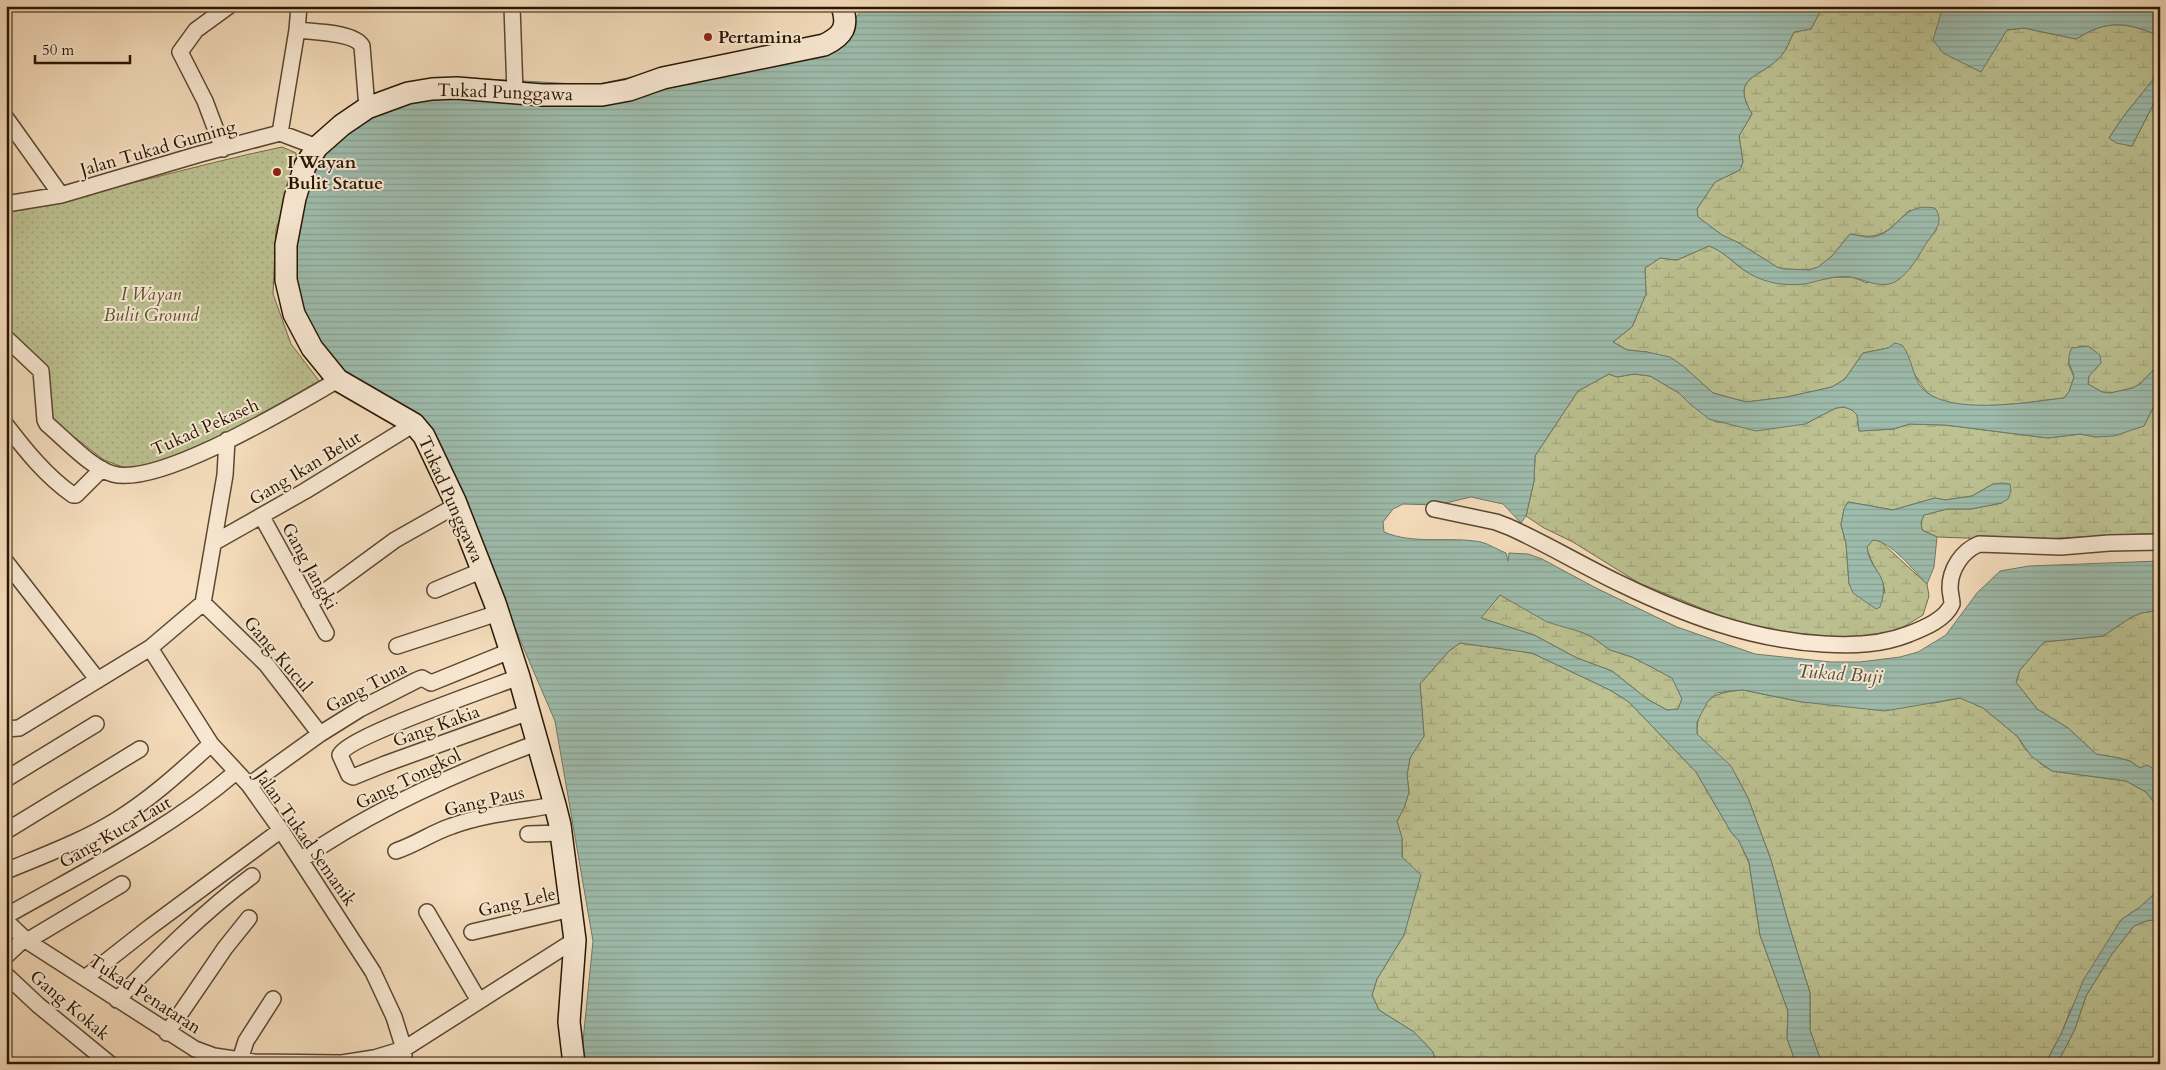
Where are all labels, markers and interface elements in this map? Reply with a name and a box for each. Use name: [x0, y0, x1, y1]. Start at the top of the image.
place label: Pertamina: [718, 25, 802, 50]
marker: Pertamina: [702, 31, 714, 43]
scale bar: [35, 32, 130, 64]
text: 50 m: [42, 40, 74, 60]
street label: Tukad Punggawa: [437, 78, 574, 107]
street label: Jalan Tukad Guming: [74, 114, 240, 184]
place label: I Wayan Bulit Statue: [287, 150, 383, 196]
marker: I Wayan Bulit Statue: [271, 166, 283, 178]
park label: I Wayan Bulit Ground: [103, 282, 200, 328]
street label: Tukad Pekaseh: [147, 393, 263, 462]
street label: Gang Ikan Belut: [245, 425, 366, 512]
street label: Tukad Punggawa: [412, 432, 490, 567]
street label: Gang Jangki: [275, 518, 344, 614]
street label: Gang Kucul: [238, 611, 318, 698]
street label: Gang Tuna: [321, 656, 411, 719]
water label: Tukad Buji: [1796, 658, 1884, 690]
street label: Gang Kakia: [389, 699, 483, 754]
street label: Gang Tongkol: [351, 743, 465, 816]
street label: Jalan Tukad Semanik: [247, 763, 362, 912]
street label: Gang Paus: [442, 780, 527, 823]
street label: Gang Kuca Laut: [55, 790, 176, 875]
street label: Gang Lele: [476, 881, 558, 924]
street label: Tukad Penataran: [83, 949, 207, 1041]
street label: Gang Kokak: [24, 965, 115, 1046]

